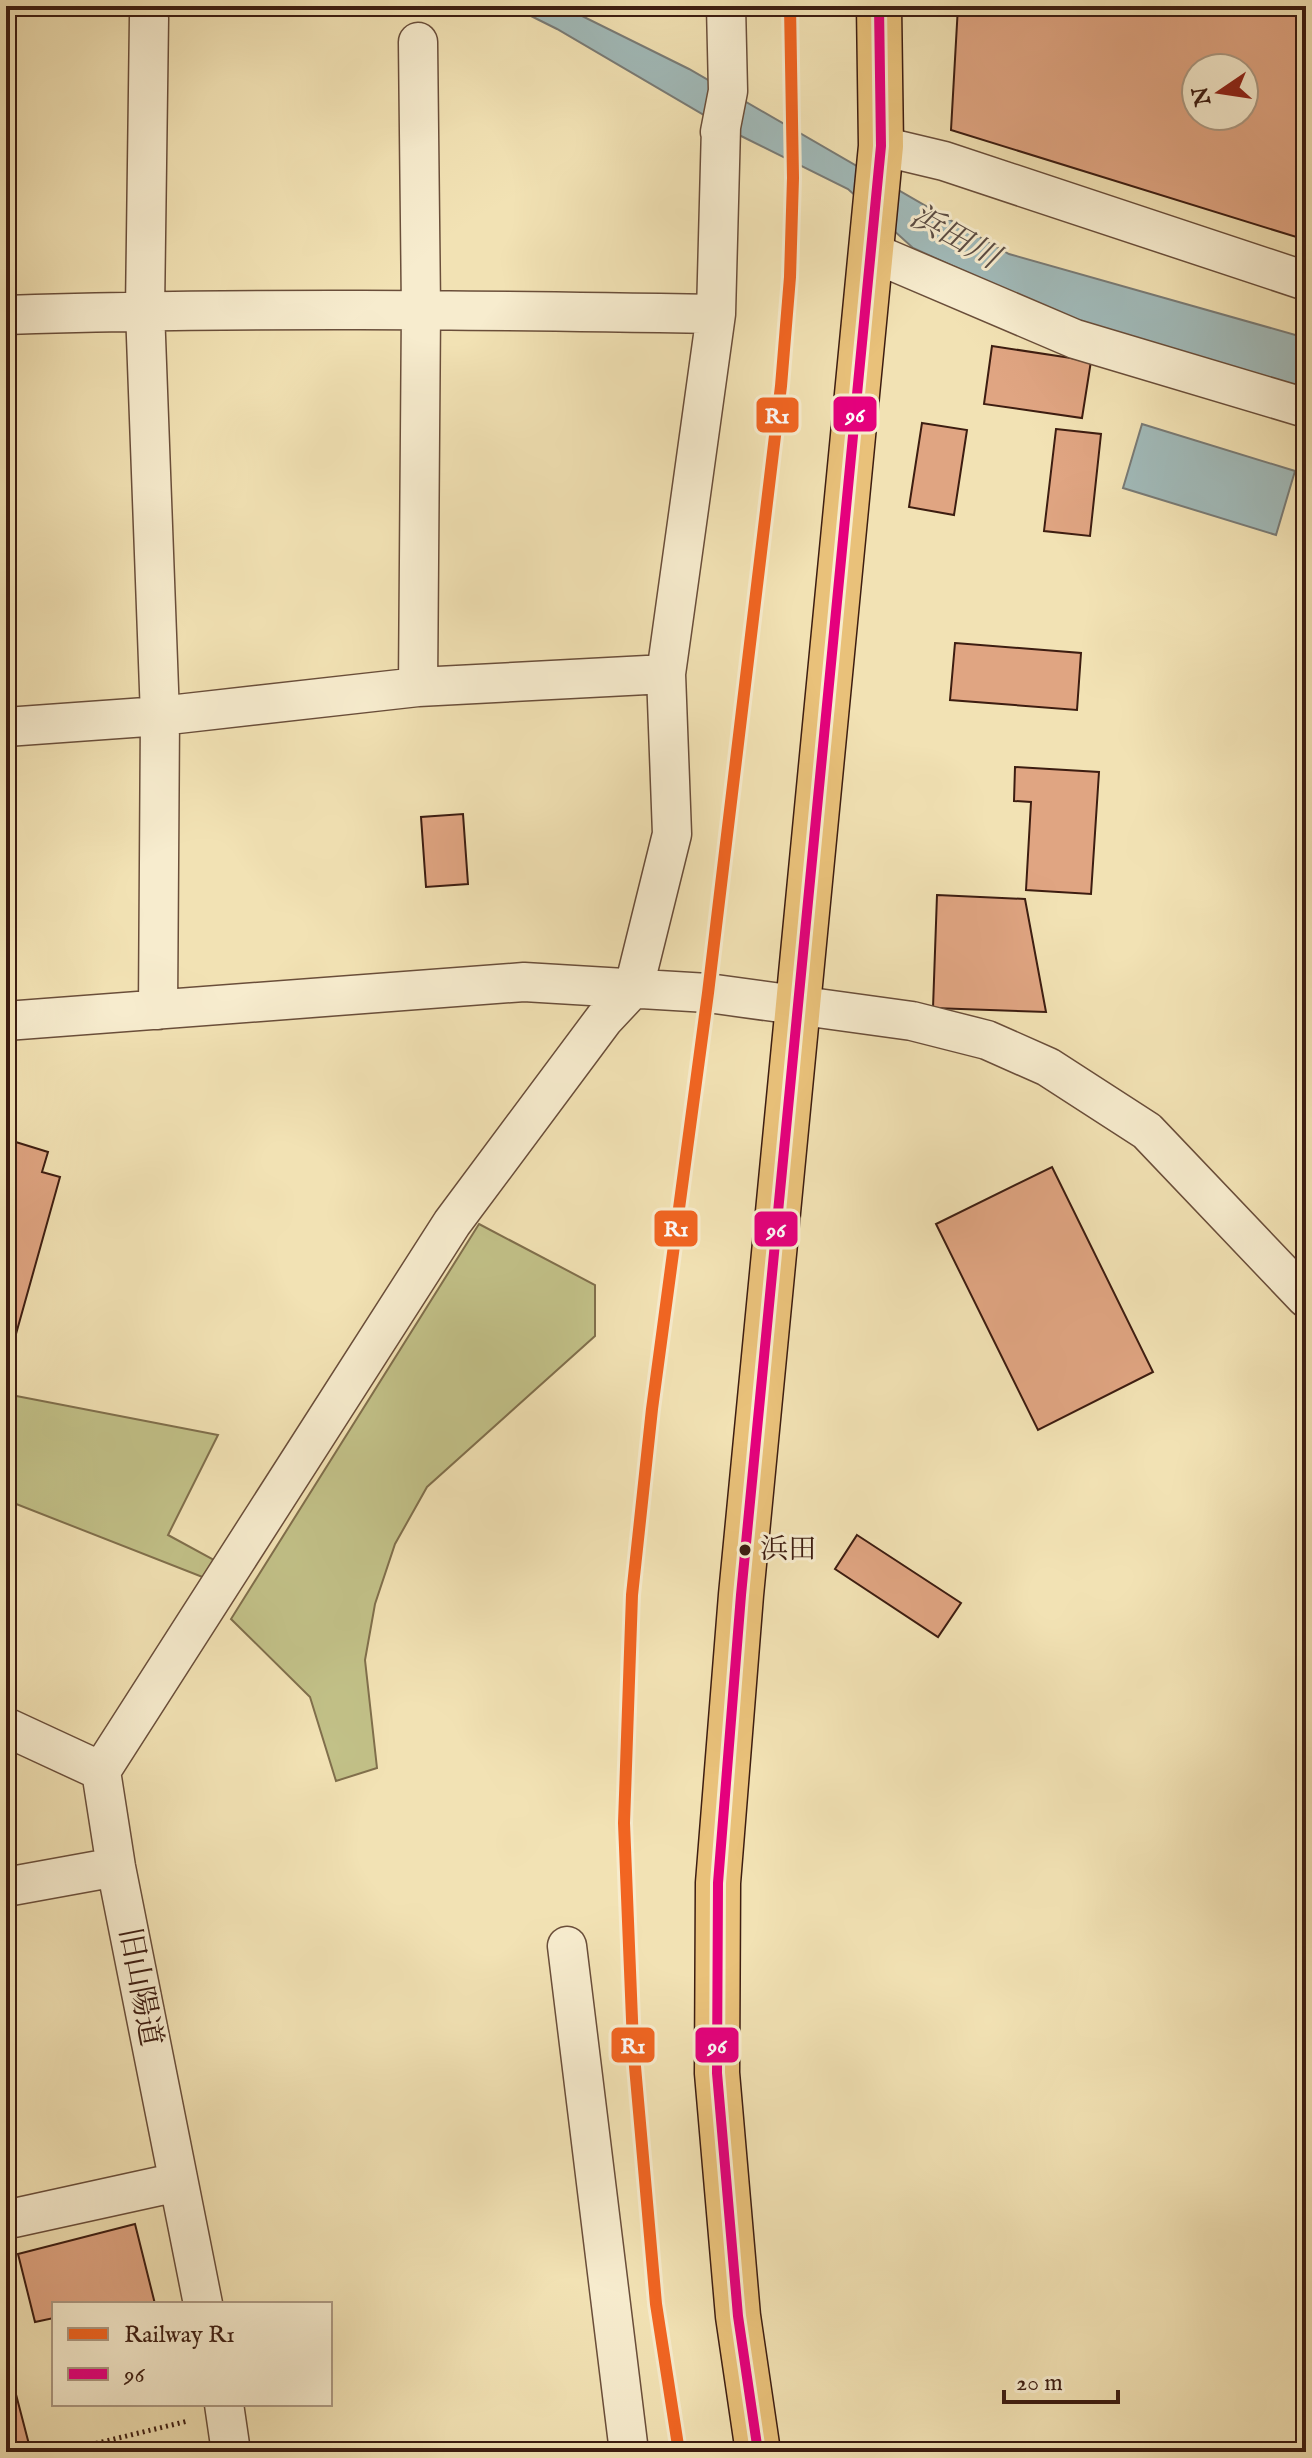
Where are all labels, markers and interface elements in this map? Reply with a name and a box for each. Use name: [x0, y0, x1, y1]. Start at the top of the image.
north arrow: [1180, 52, 1260, 132]
text: N: [1187, 84, 1218, 109]
water label: 浜田川: [902, 197, 1009, 281]
line badge: 96: [832, 395, 878, 433]
line badge: R1: [755, 396, 800, 434]
text: 96: [845, 402, 866, 430]
text: R1: [765, 403, 789, 431]
line badge: R1: [653, 1209, 699, 1248]
line badge: 96: [753, 1210, 799, 1248]
text: R1: [664, 1216, 688, 1244]
text: 96: [766, 1217, 787, 1245]
place label: 浜田: [760, 1533, 816, 1568]
marker: 浜田: [737, 1542, 753, 1558]
street label: 旧山陽道: [109, 1924, 169, 2050]
line badge: R1: [610, 2026, 656, 2064]
line badge: 96: [694, 2026, 740, 2064]
text: R1: [621, 2033, 645, 2061]
text: 96: [707, 2033, 728, 2061]
legend: [52, 2302, 332, 2406]
text: Railway R1: [124, 2320, 235, 2351]
scale bar: [1004, 2354, 1118, 2404]
text: 96: [123, 2360, 145, 2391]
text: 20 m: [1016, 2368, 1063, 2399]

